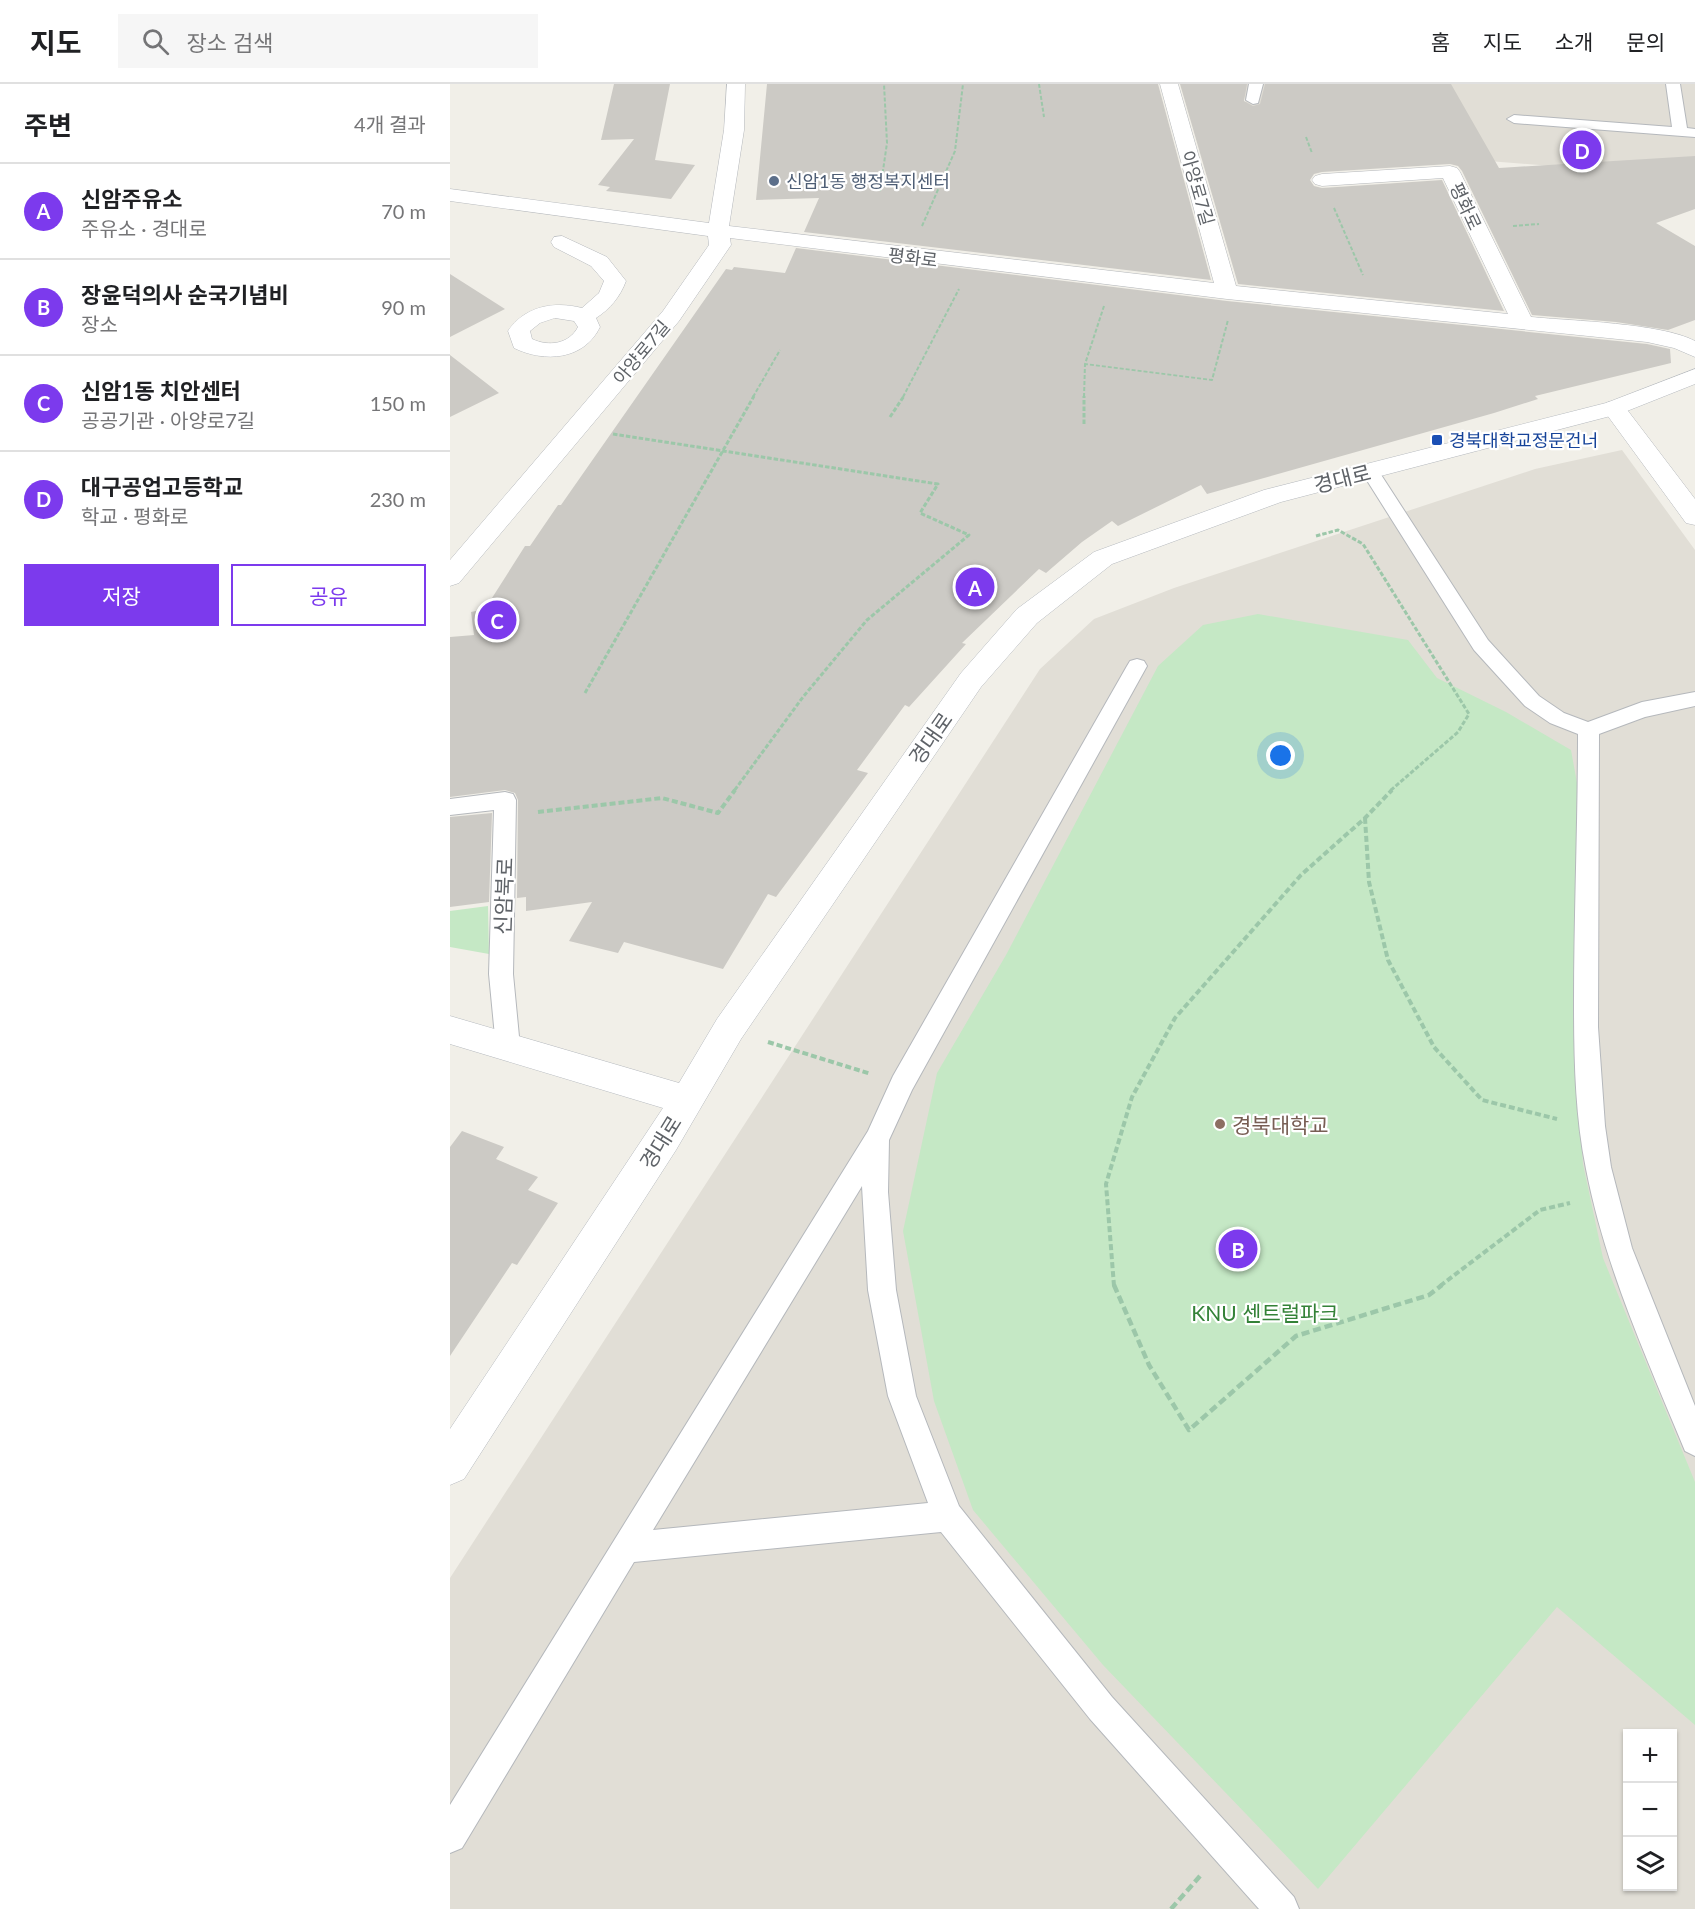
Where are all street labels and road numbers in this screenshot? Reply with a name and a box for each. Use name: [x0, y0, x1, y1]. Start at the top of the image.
street label: 아양로7길: [1177, 148, 1219, 228]
street label: 평화로: [1446, 179, 1486, 233]
street label: 평화로: [887, 243, 939, 271]
street label: 아양로7길: [608, 316, 674, 388]
street label: 경대로: [1311, 459, 1373, 497]
street label: 경대로: [903, 707, 957, 769]
street label: 신암북로: [489, 857, 517, 935]
street label: 경대로: [634, 1111, 686, 1173]

